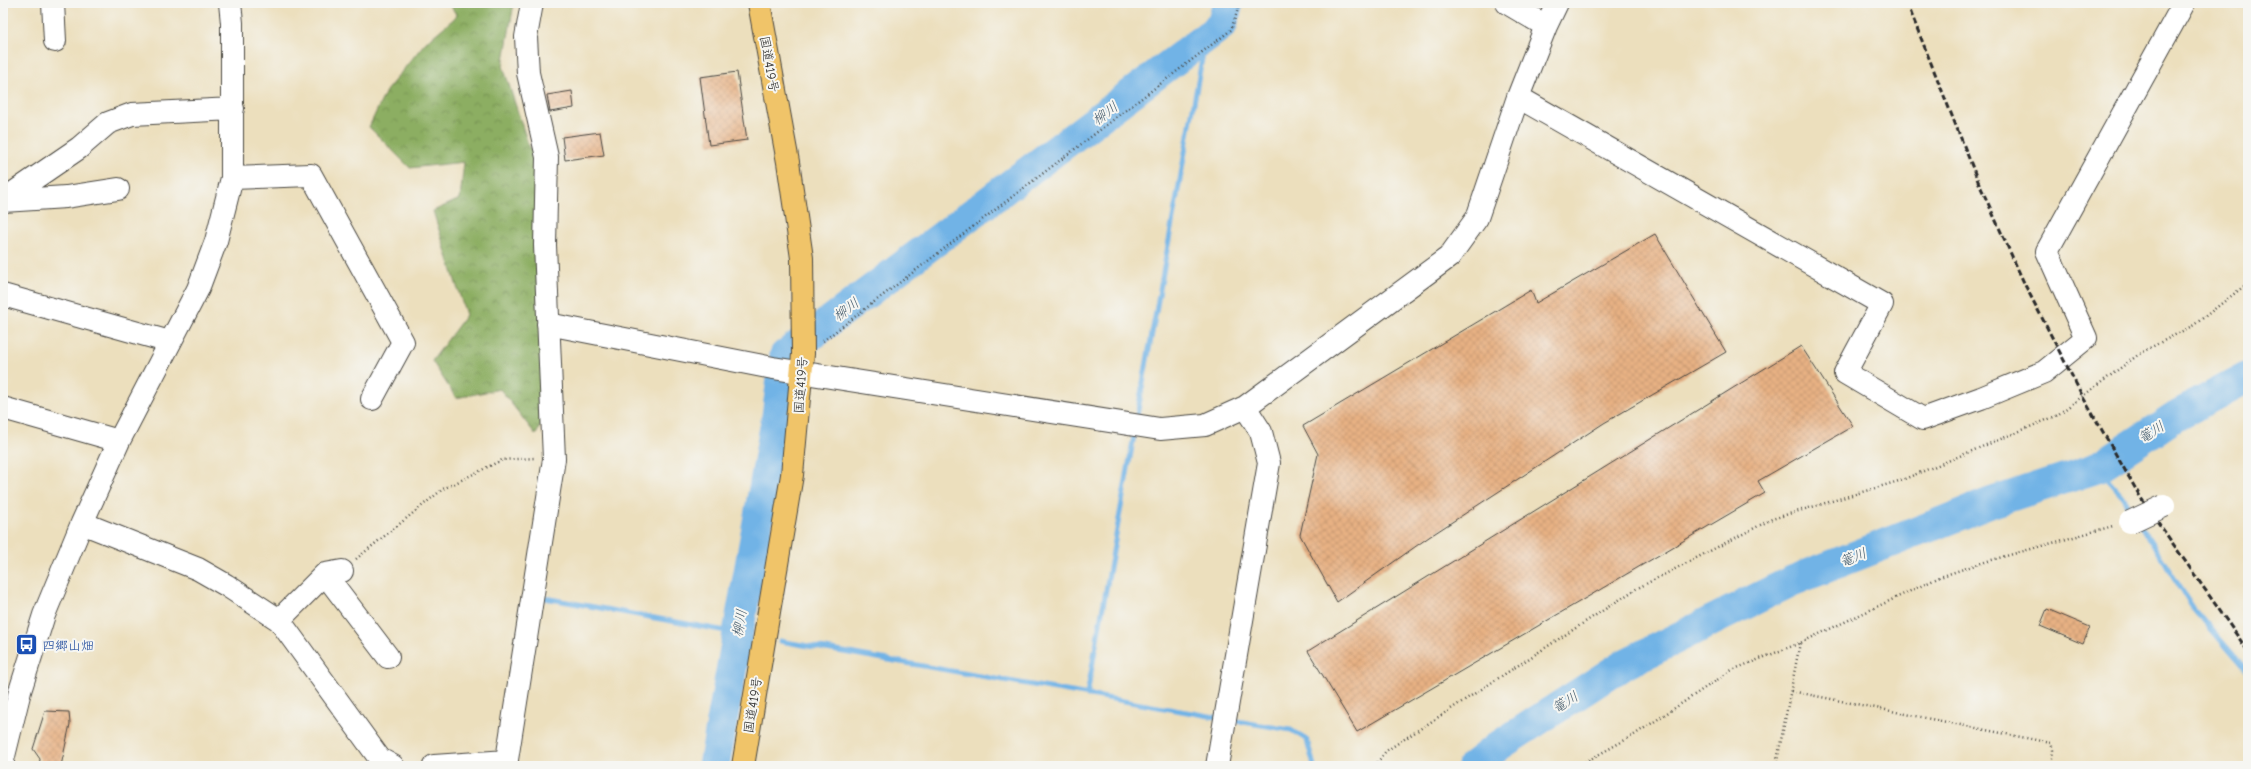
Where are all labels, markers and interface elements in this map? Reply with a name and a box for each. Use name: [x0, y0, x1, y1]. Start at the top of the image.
street label: 国道419号: [757, 35, 782, 94]
water label: 柳川: [1089, 98, 1122, 129]
water label: 柳川: [830, 294, 863, 325]
street label: 国道419号: [791, 356, 810, 414]
water label: 篭川: [2135, 418, 2168, 447]
water label: 篭川: [1837, 544, 1869, 571]
water label: 柳川: [729, 608, 750, 638]
bus stop icon: 四郷山畑: [13, 632, 39, 658]
place label: 四郷山畑: [42, 638, 94, 653]
street label: 国道419号: [741, 676, 764, 735]
water label: 篭川: [1549, 688, 1582, 717]

